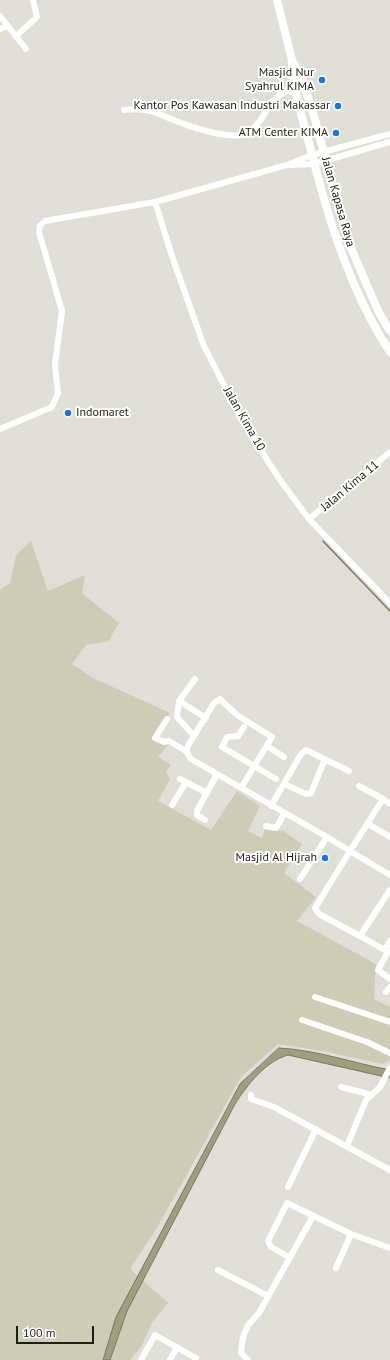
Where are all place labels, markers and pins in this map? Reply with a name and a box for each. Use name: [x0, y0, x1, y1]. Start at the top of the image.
place label: Masjid Nur Syahrul KIMA: [245, 66, 314, 94]
marker: Masjid Nur Syahrul KIMA: [317, 75, 327, 85]
place label: Kantor Pos Kawasan Industri Makassar: [134, 99, 330, 113]
marker: Kantor Pos Kawasan Industri Makassar: [333, 101, 343, 111]
place label: ATM Center KIMA: [239, 126, 328, 140]
marker: ATM Center KIMA: [331, 128, 341, 138]
place label: Indomaret: [76, 406, 129, 420]
marker: Indomaret: [63, 408, 73, 418]
place label: Masjid Al Hijrah: [236, 851, 317, 865]
marker: Masjid Al Hijrah: [320, 853, 330, 863]

